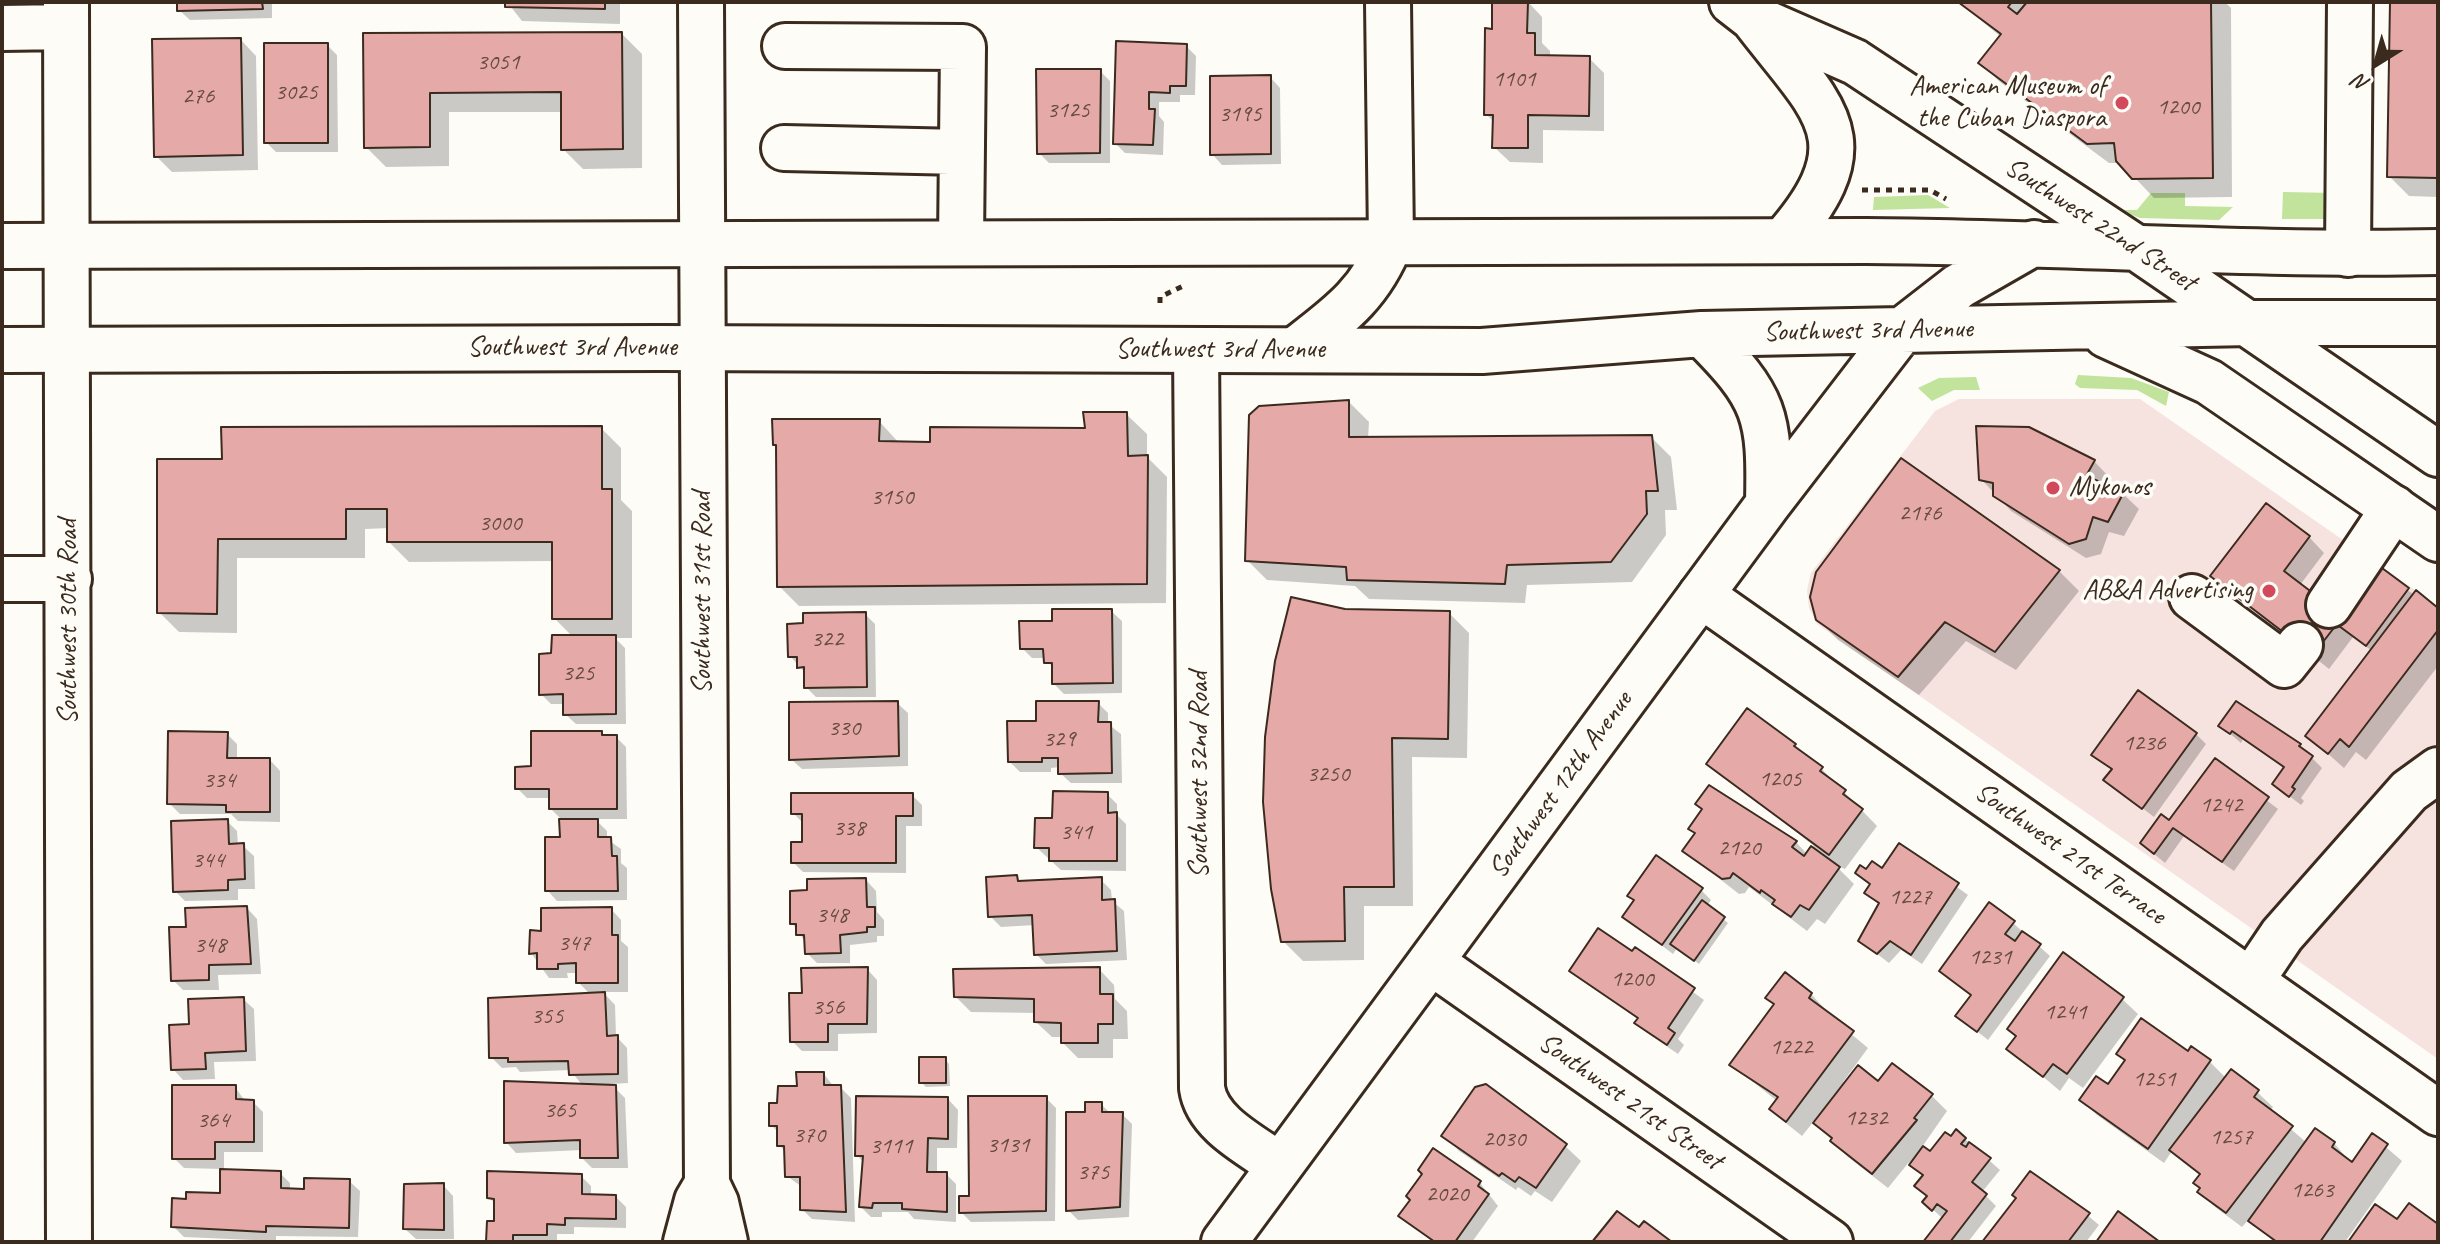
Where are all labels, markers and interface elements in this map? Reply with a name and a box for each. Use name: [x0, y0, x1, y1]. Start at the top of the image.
north arrow: [2336, 24, 2416, 104]
house number: 3051: [476, 49, 520, 77]
house number: 1101: [1492, 66, 1536, 94]
text: N: [2348, 68, 2375, 98]
place label: American Museum of the Cuban Diaspora: [1909, 70, 2106, 136]
house number: 3025: [274, 79, 318, 107]
house number: 276: [182, 83, 214, 111]
marker: American Museum of the Cuban Diaspora: [2113, 94, 2131, 112]
house number: 1200: [2156, 94, 2200, 122]
house number: 3125: [1046, 97, 1090, 125]
house number: 3195: [1218, 101, 1262, 129]
street label: Southwest 22nd Street: [1998, 151, 2202, 299]
street label: Southwest 3rd Avenue: [1763, 312, 1973, 350]
street label: Southwest 3rd Avenue: [467, 331, 677, 365]
street label: Southwest 3rd Avenue: [1115, 333, 1325, 367]
place label: Mykonos: [2069, 471, 2151, 505]
marker: Mykonos: [2044, 479, 2062, 497]
house number: 3150: [870, 484, 914, 512]
street label: Southwest 31st Road: [686, 492, 720, 694]
house number: 2176: [1898, 500, 1942, 528]
house number: 3000: [478, 510, 522, 538]
street label: Southwest 30th Road: [52, 519, 86, 725]
place label: AB&A Advertising: [2082, 574, 2253, 608]
marker: AB&A Advertising: [2260, 582, 2278, 600]
house number: 322: [811, 626, 843, 654]
house number: 325: [562, 660, 594, 688]
street label: Southwest 32nd Road: [1183, 671, 1217, 879]
street label: Southwest 12th Avenue: [1482, 685, 1640, 885]
house number: 330: [828, 715, 860, 743]
house number: 329: [1043, 726, 1075, 754]
house number: 1236: [2122, 730, 2166, 758]
house number: 3250: [1306, 761, 1350, 789]
house number: 1205: [1758, 766, 1802, 794]
house number: 334: [203, 767, 235, 795]
street label: Southwest 21st Terrace: [1968, 775, 2172, 933]
house number: 1242: [2199, 792, 2243, 820]
house number: 338: [833, 815, 865, 843]
house number: 341: [1060, 819, 1092, 847]
house number: 2120: [1717, 835, 1761, 863]
house number: 344: [192, 847, 224, 875]
house number: 1227: [1888, 884, 1932, 912]
house number: 348: [816, 902, 848, 930]
house number: 347: [558, 930, 590, 958]
house number: 348: [194, 932, 226, 960]
house number: 1231: [1968, 944, 2012, 972]
house number: 1200: [1610, 966, 1654, 994]
house number: 356: [812, 994, 844, 1022]
house number: 1241: [2043, 999, 2087, 1027]
house number: 355: [531, 1003, 563, 1031]
street label: Southwest 21st Street: [1532, 1026, 1728, 1178]
house number: 1222: [1769, 1034, 1813, 1062]
house number: 1251: [2132, 1066, 2176, 1094]
house number: 365: [544, 1097, 576, 1125]
house number: 1232: [1844, 1105, 1888, 1133]
house number: 364: [197, 1107, 229, 1135]
house number: 370: [793, 1122, 825, 1150]
house number: 1257: [2209, 1124, 2253, 1152]
house number: 2030: [1482, 1126, 1526, 1154]
house number: 3131: [986, 1132, 1030, 1160]
house number: 3111: [869, 1133, 913, 1161]
house number: 375: [1077, 1159, 1109, 1187]
house number: 1263: [2290, 1177, 2334, 1205]
house number: 2020: [1425, 1181, 1469, 1209]

